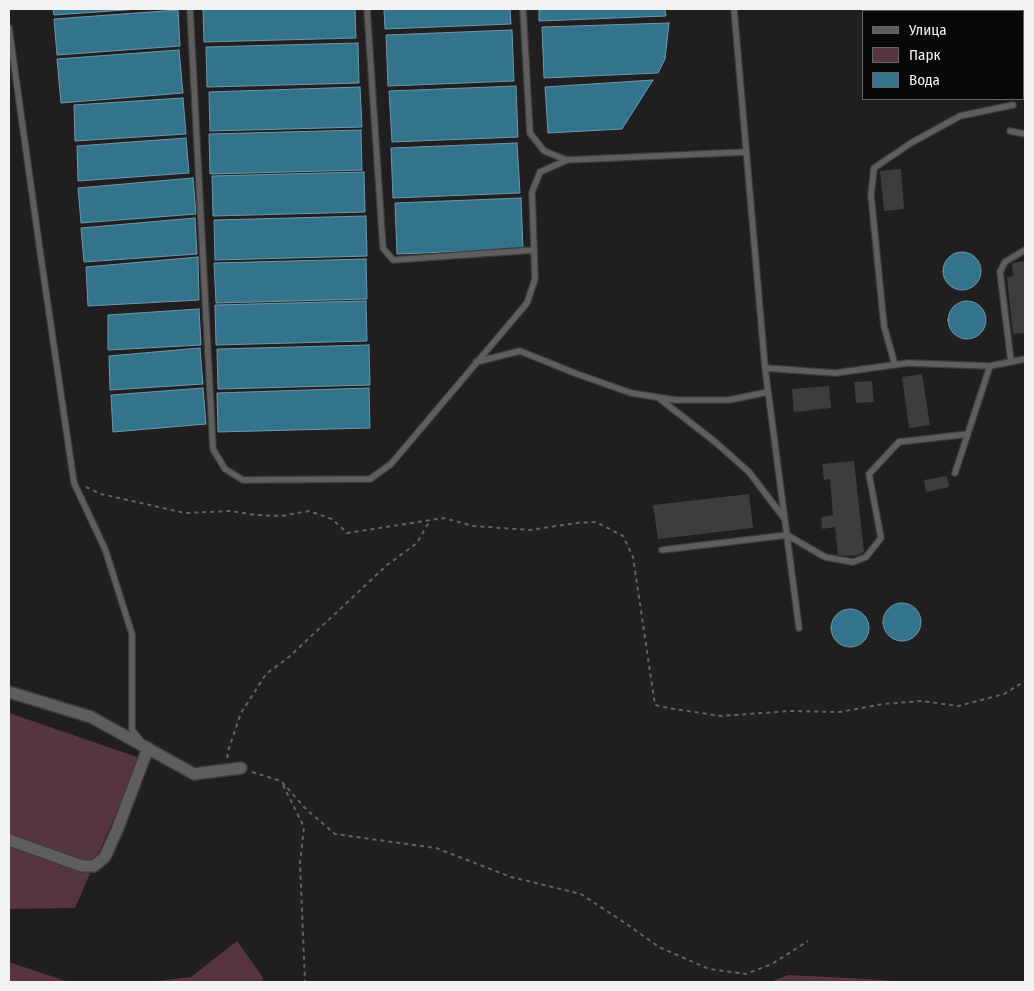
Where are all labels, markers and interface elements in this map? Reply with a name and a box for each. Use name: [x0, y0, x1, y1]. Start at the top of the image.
legend: [862, 10, 1024, 100]
text: Улица: [909, 21, 947, 39]
text: Парк: [909, 46, 940, 64]
text: Вода: [909, 71, 940, 89]

